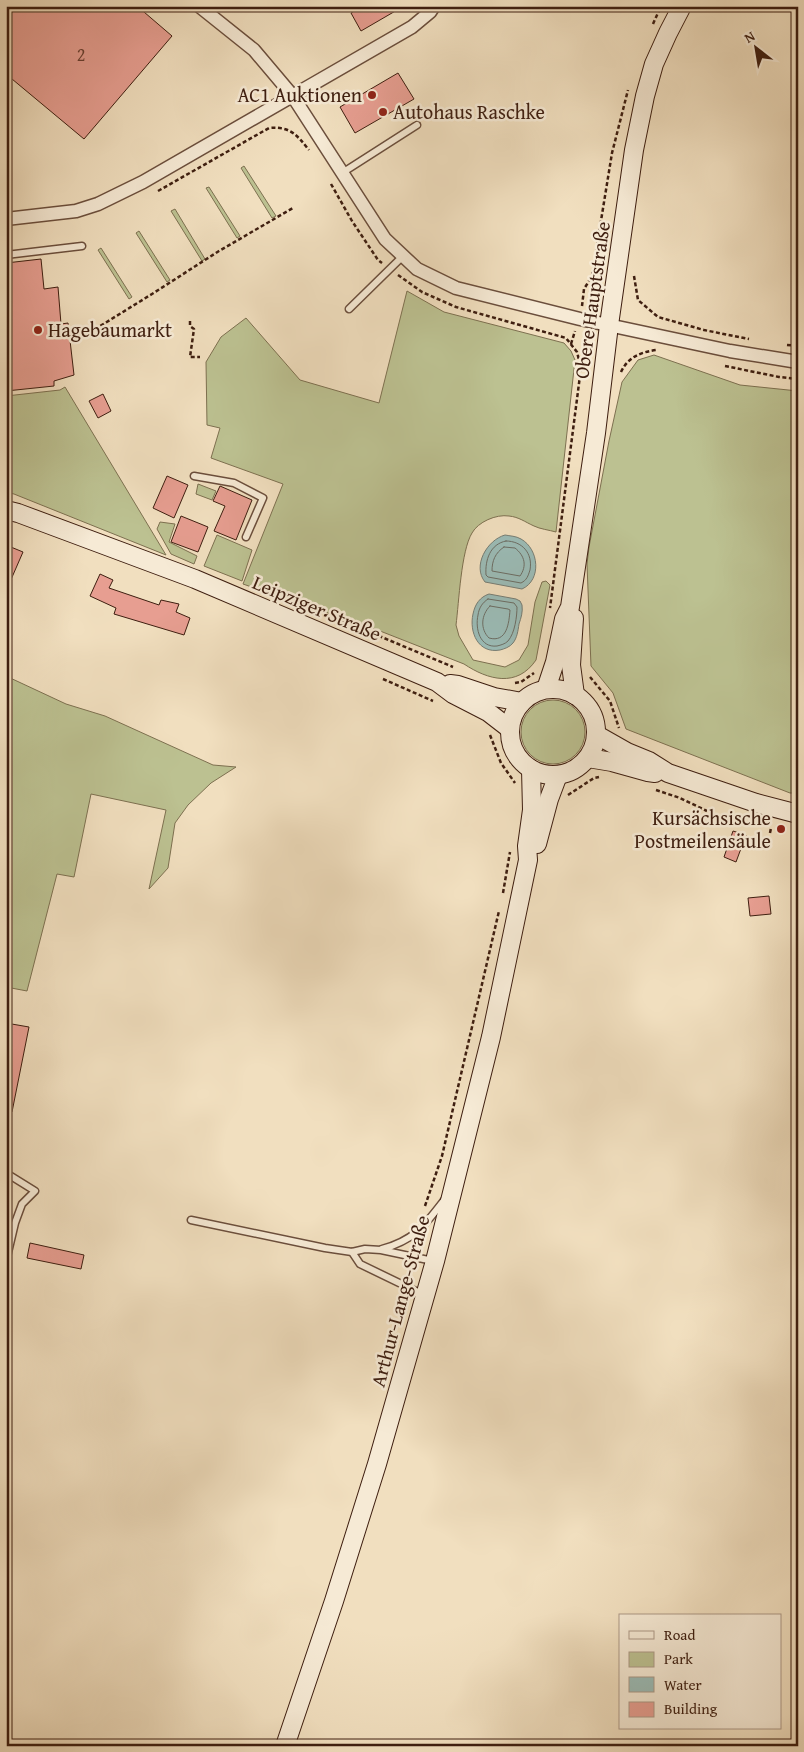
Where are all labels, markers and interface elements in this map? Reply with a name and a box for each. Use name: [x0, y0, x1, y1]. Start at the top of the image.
north arrow: [732, 22, 782, 72]
text: N: [740, 26, 759, 48]
house number: 2: [77, 41, 85, 68]
place label: AC1 Auktionen: [237, 80, 362, 109]
marker: AC1 Auktionen: [366, 89, 378, 101]
place label: Autohaus Raschke: [393, 97, 545, 126]
marker: Autohaus Raschke: [377, 106, 389, 118]
street label: Obere Hauptstraße: [566, 219, 617, 380]
place label: Hagebaumarkt: [48, 315, 172, 344]
marker: Hagebaumarkt: [32, 324, 44, 336]
street label: Leipziger Straße: [248, 567, 386, 648]
place label: Kursächsische Postmeilensäule: [634, 803, 771, 855]
marker: Kursächsische Postmeilensäule: [775, 823, 787, 835]
street label: Arthur-Lange-Straße: [363, 1212, 436, 1390]
legend: [619, 1614, 782, 1730]
text: Road: [664, 1624, 695, 1645]
text: Park: [664, 1648, 693, 1669]
text: Water: [664, 1674, 702, 1695]
text: Building: [664, 1698, 718, 1719]

